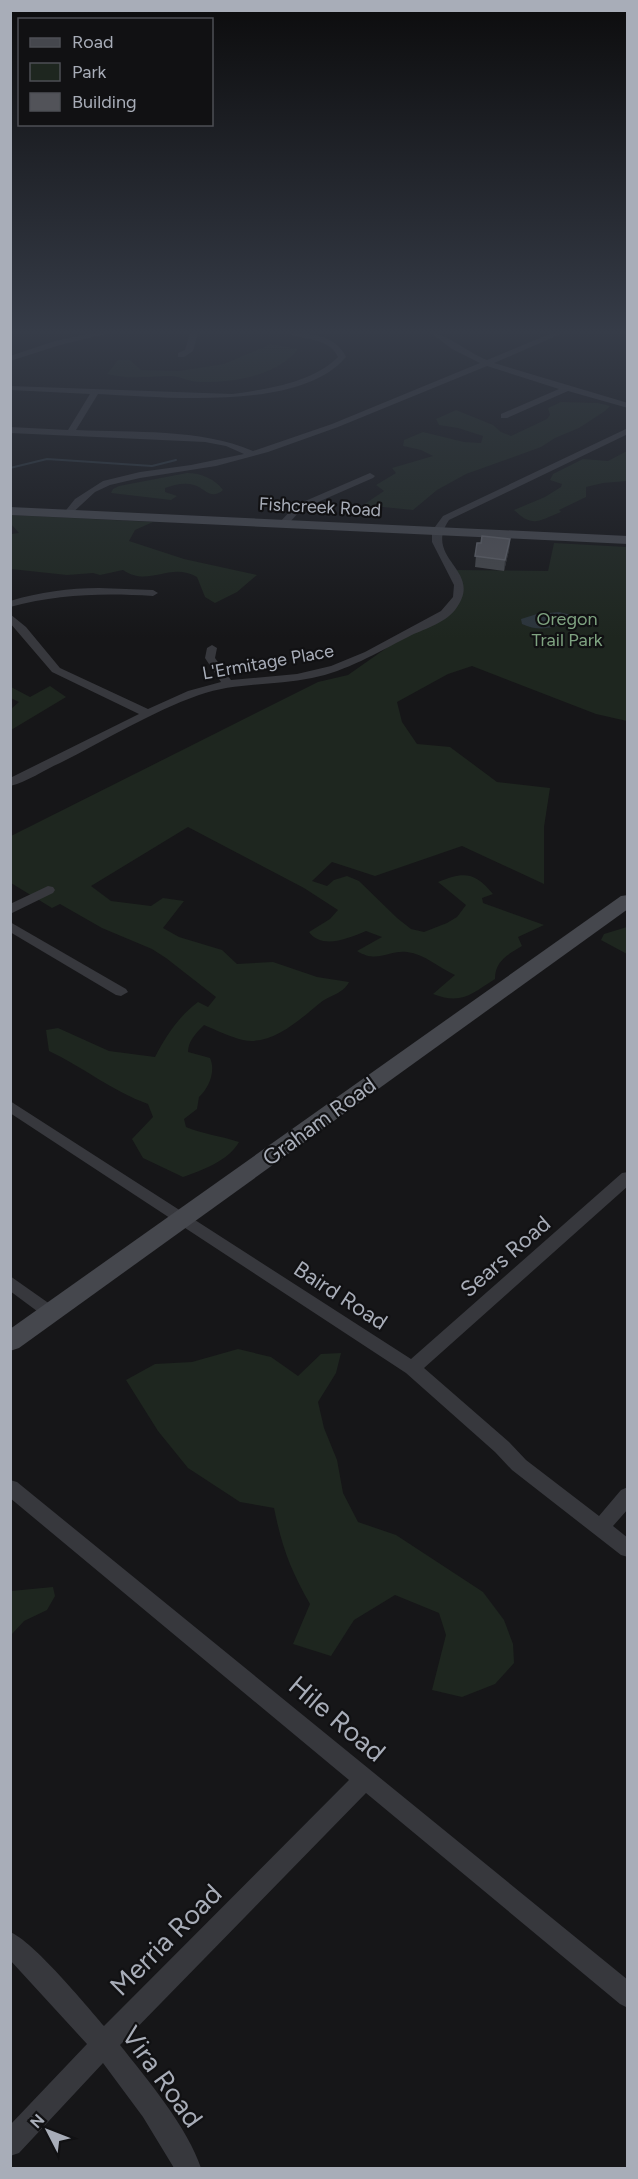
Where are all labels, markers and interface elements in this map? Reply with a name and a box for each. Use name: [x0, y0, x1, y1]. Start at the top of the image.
legend: [18, 18, 213, 126]
text: Road: [72, 31, 113, 53]
text: Park: [72, 61, 107, 83]
text: Building: [72, 91, 137, 113]
street label: Fishcreek Road: [258, 493, 382, 521]
park label: Oregon Trail Park: [531, 608, 603, 651]
street label: L'Ermitage Place: [201, 640, 336, 684]
street label: Graham Road: [257, 1071, 381, 1172]
street label: Sears Road: [455, 1210, 556, 1303]
street label: Baird Road: [289, 1255, 393, 1336]
street label: Hile Road: [282, 1669, 392, 1769]
street label: Merria Road: [103, 1877, 228, 2002]
street label: Vira Road: [115, 2020, 210, 2134]
north arrow: [18, 2101, 78, 2161]
text: N: [26, 2110, 48, 2132]

